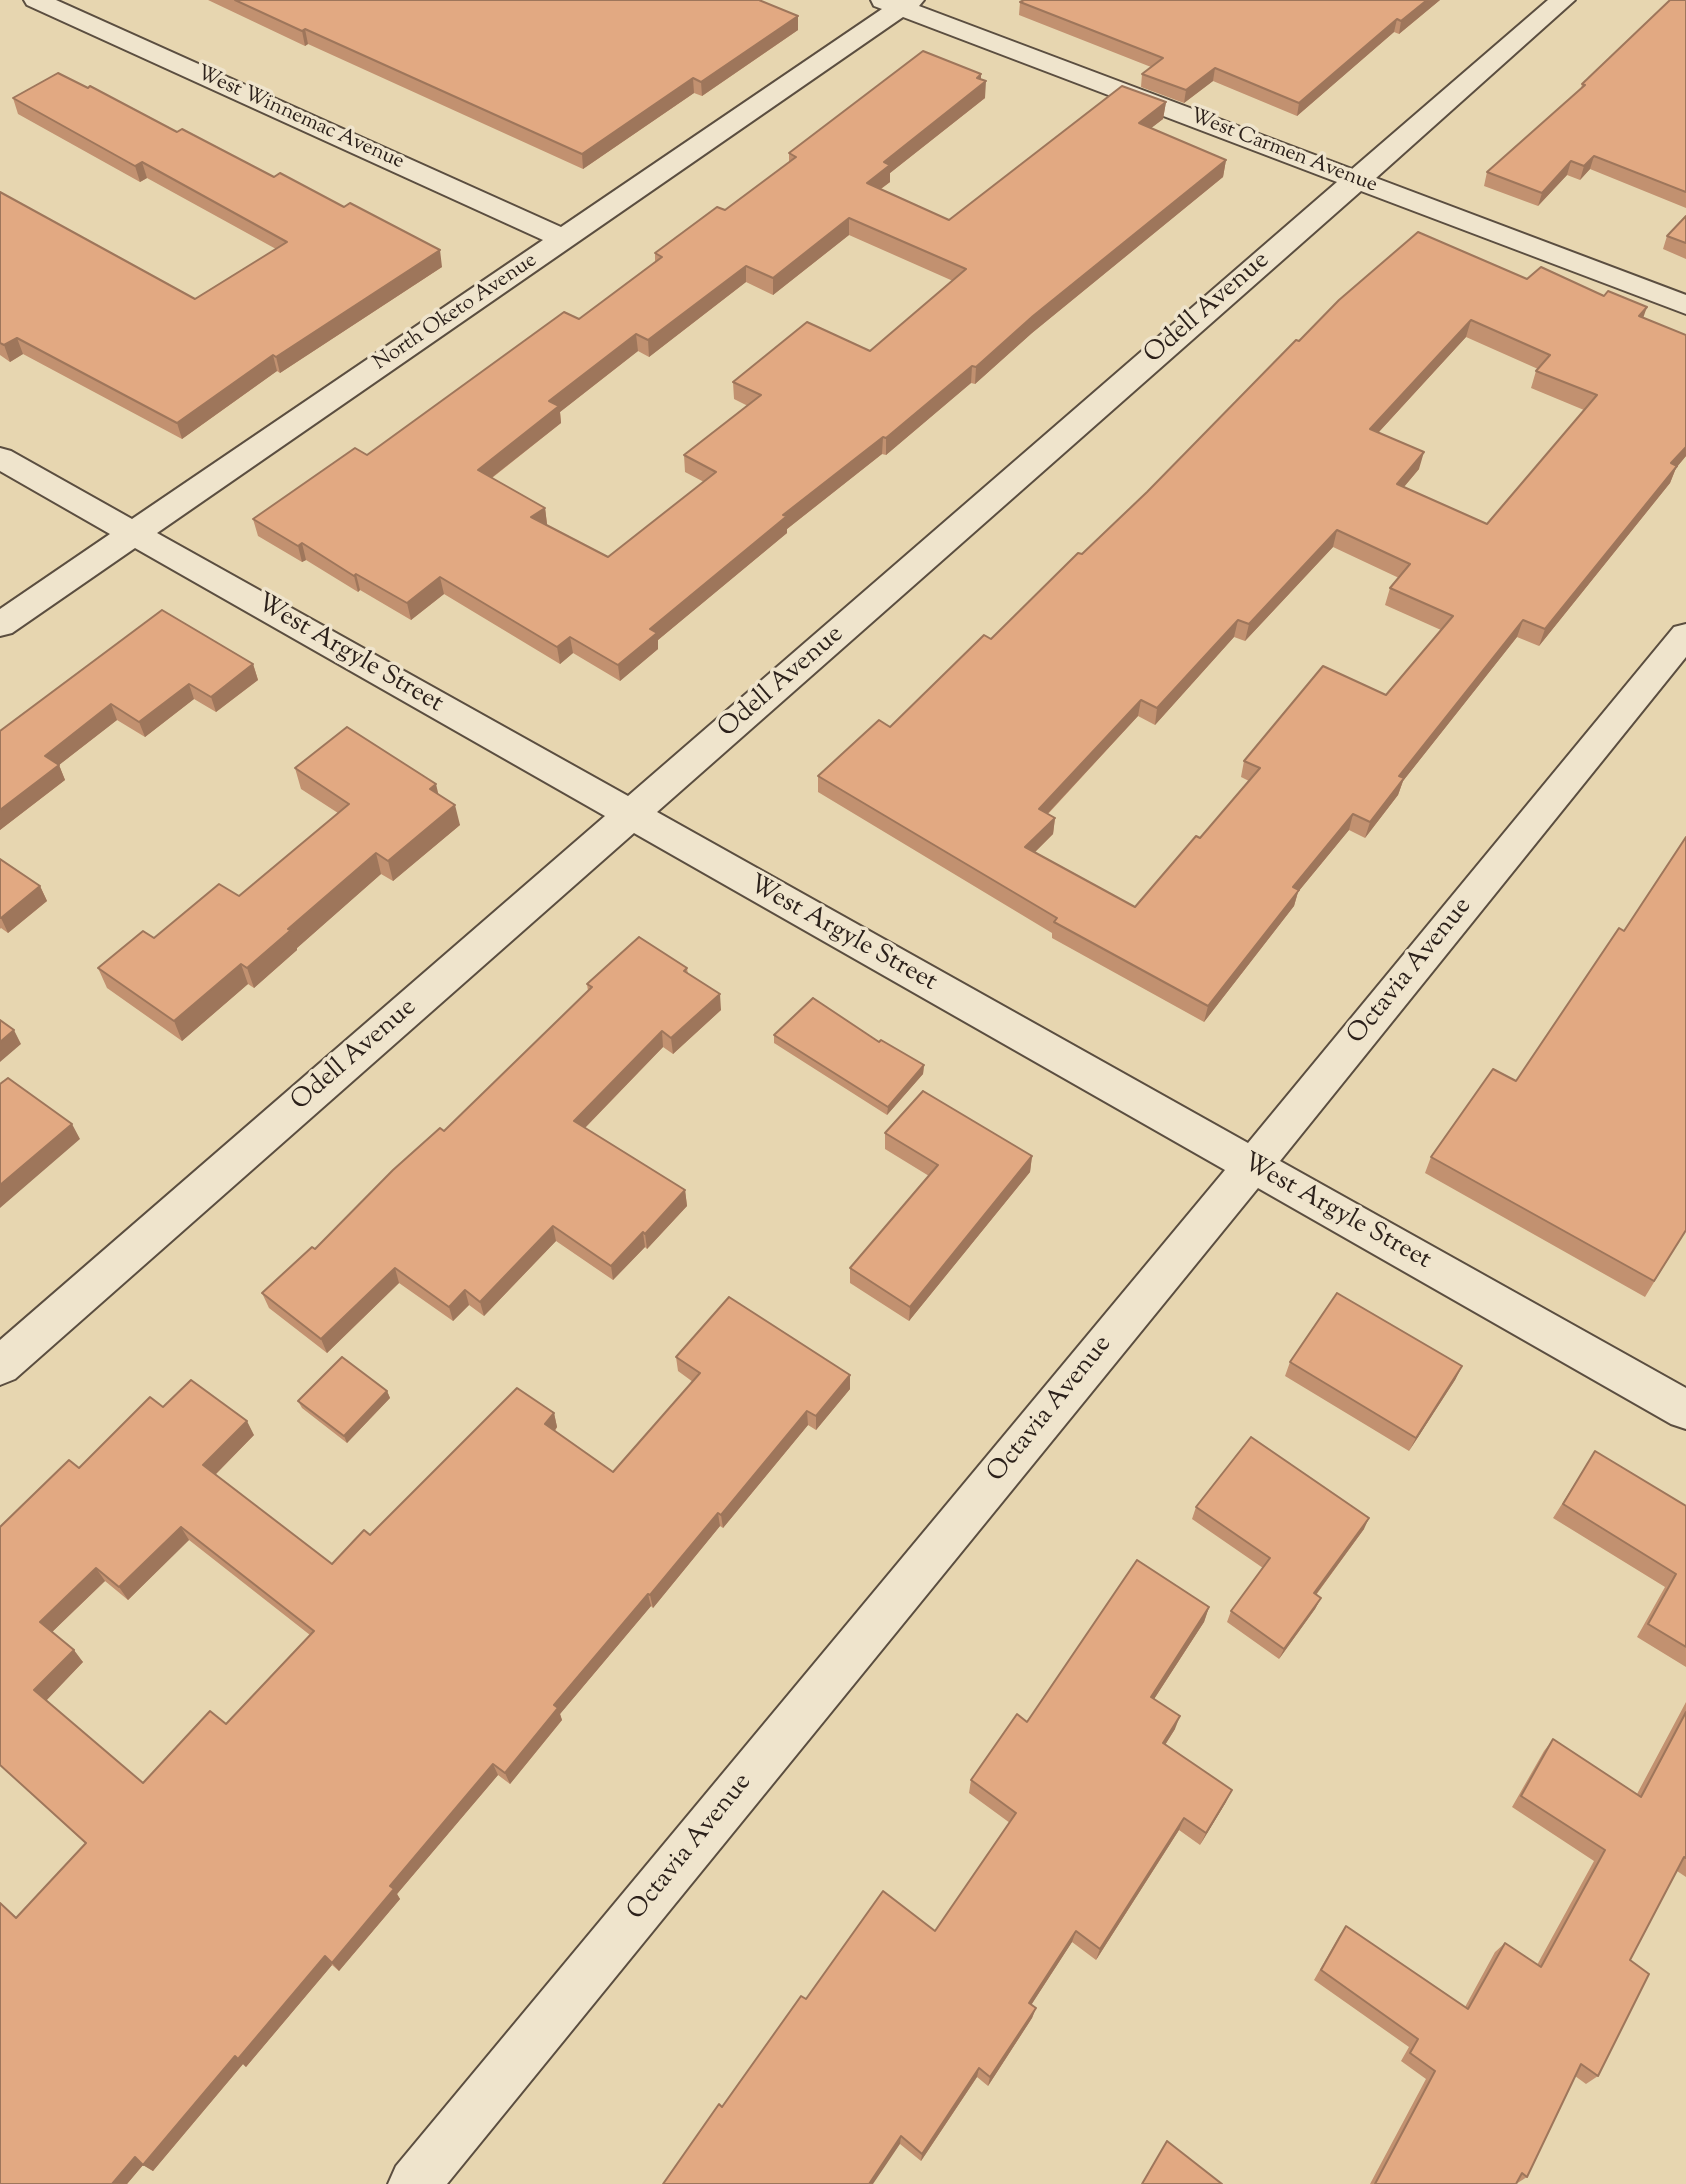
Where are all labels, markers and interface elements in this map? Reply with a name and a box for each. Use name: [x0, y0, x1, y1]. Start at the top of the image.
street label: West Winnemac Avenue: [192, 62, 408, 176]
street label: West Carmen Avenue: [1186, 105, 1380, 199]
street label: Odell Avenue: [1139, 246, 1277, 372]
street label: North Oketo Avenue: [369, 249, 543, 377]
street label: West Argyle Street: [250, 589, 448, 721]
street label: Odell Avenue: [713, 620, 851, 746]
street label: West Argyle Street: [742, 870, 942, 1000]
street label: Octavia Avenue: [1342, 892, 1480, 1052]
street label: Odell Avenue: [286, 993, 424, 1119]
street label: West Argyle Street: [1236, 1148, 1436, 1278]
street label: Octavia Avenue: [982, 1330, 1120, 1490]
street label: Octavia Avenue: [622, 1768, 760, 1928]

